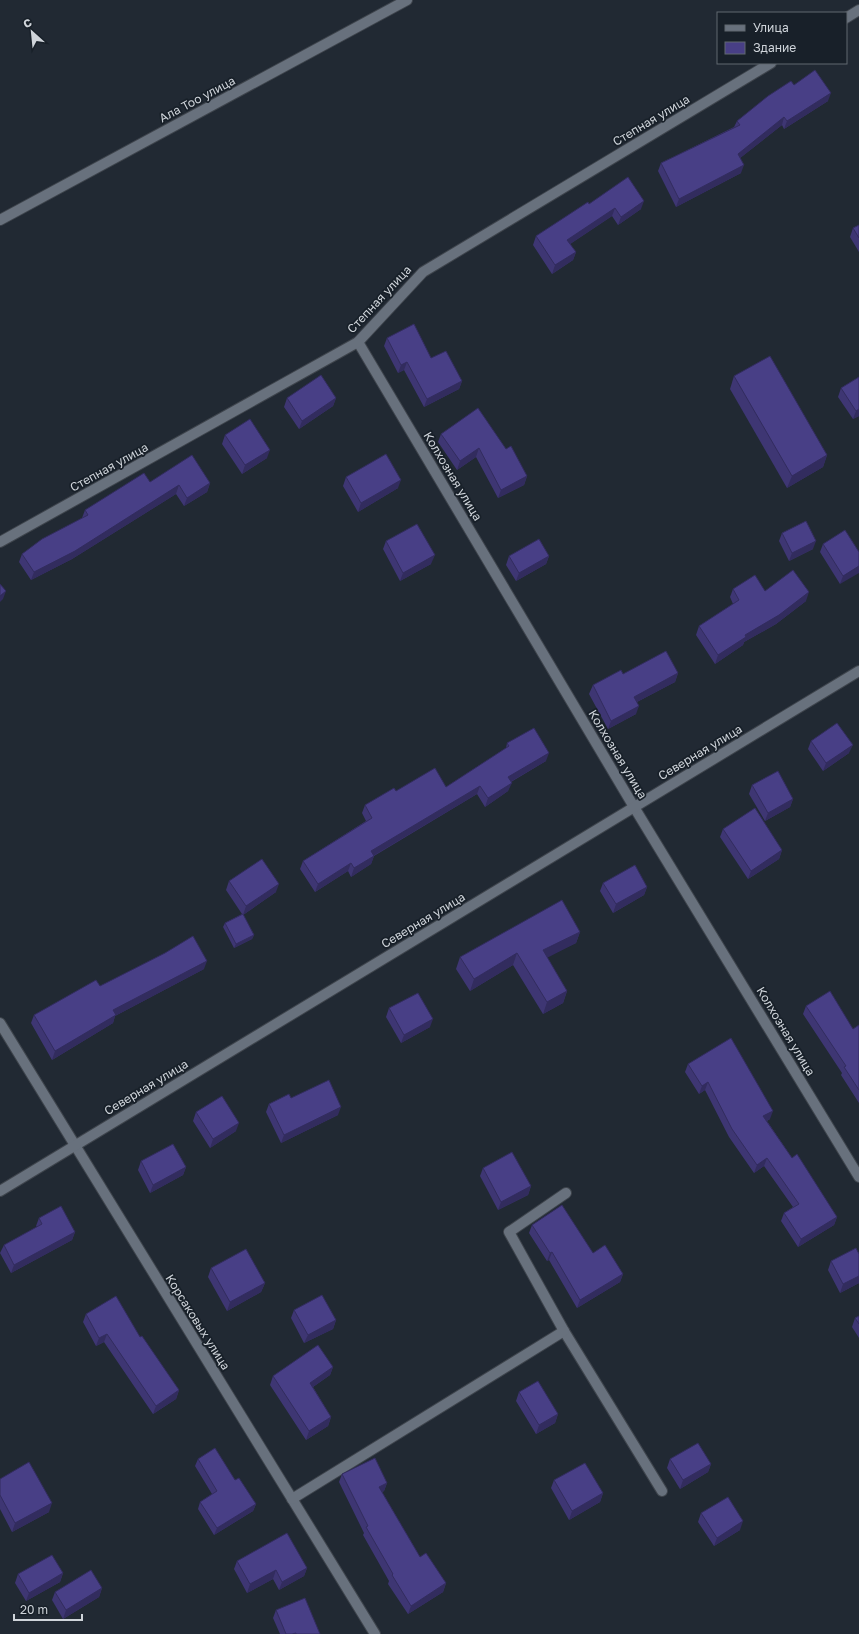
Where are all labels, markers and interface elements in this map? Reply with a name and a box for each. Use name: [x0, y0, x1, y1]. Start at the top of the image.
north arrow: [12, 12, 52, 52]
legend: [717, 12, 847, 64]
text: С: [21, 15, 34, 30]
text: Улица: [753, 20, 789, 35]
text: Здание: [753, 40, 796, 55]
street label: Ала Тоо улица: [156, 73, 238, 125]
street label: Степная улица: [610, 91, 692, 149]
street label: Степная улица: [344, 262, 414, 336]
street label: Колхозная улица: [421, 429, 485, 523]
street label: Степная улица: [67, 439, 151, 495]
street label: Колхозная улица: [586, 707, 650, 801]
street label: Северная улица: [655, 721, 745, 783]
street label: Северная улица: [378, 889, 468, 951]
street label: Колхозная улица: [754, 984, 818, 1078]
street label: Северная улица: [101, 1056, 191, 1118]
street label: Корсаковых улица: [162, 1271, 234, 1373]
scale bar: [14, 1596, 82, 1622]
text: 20 m: [20, 1602, 48, 1617]

